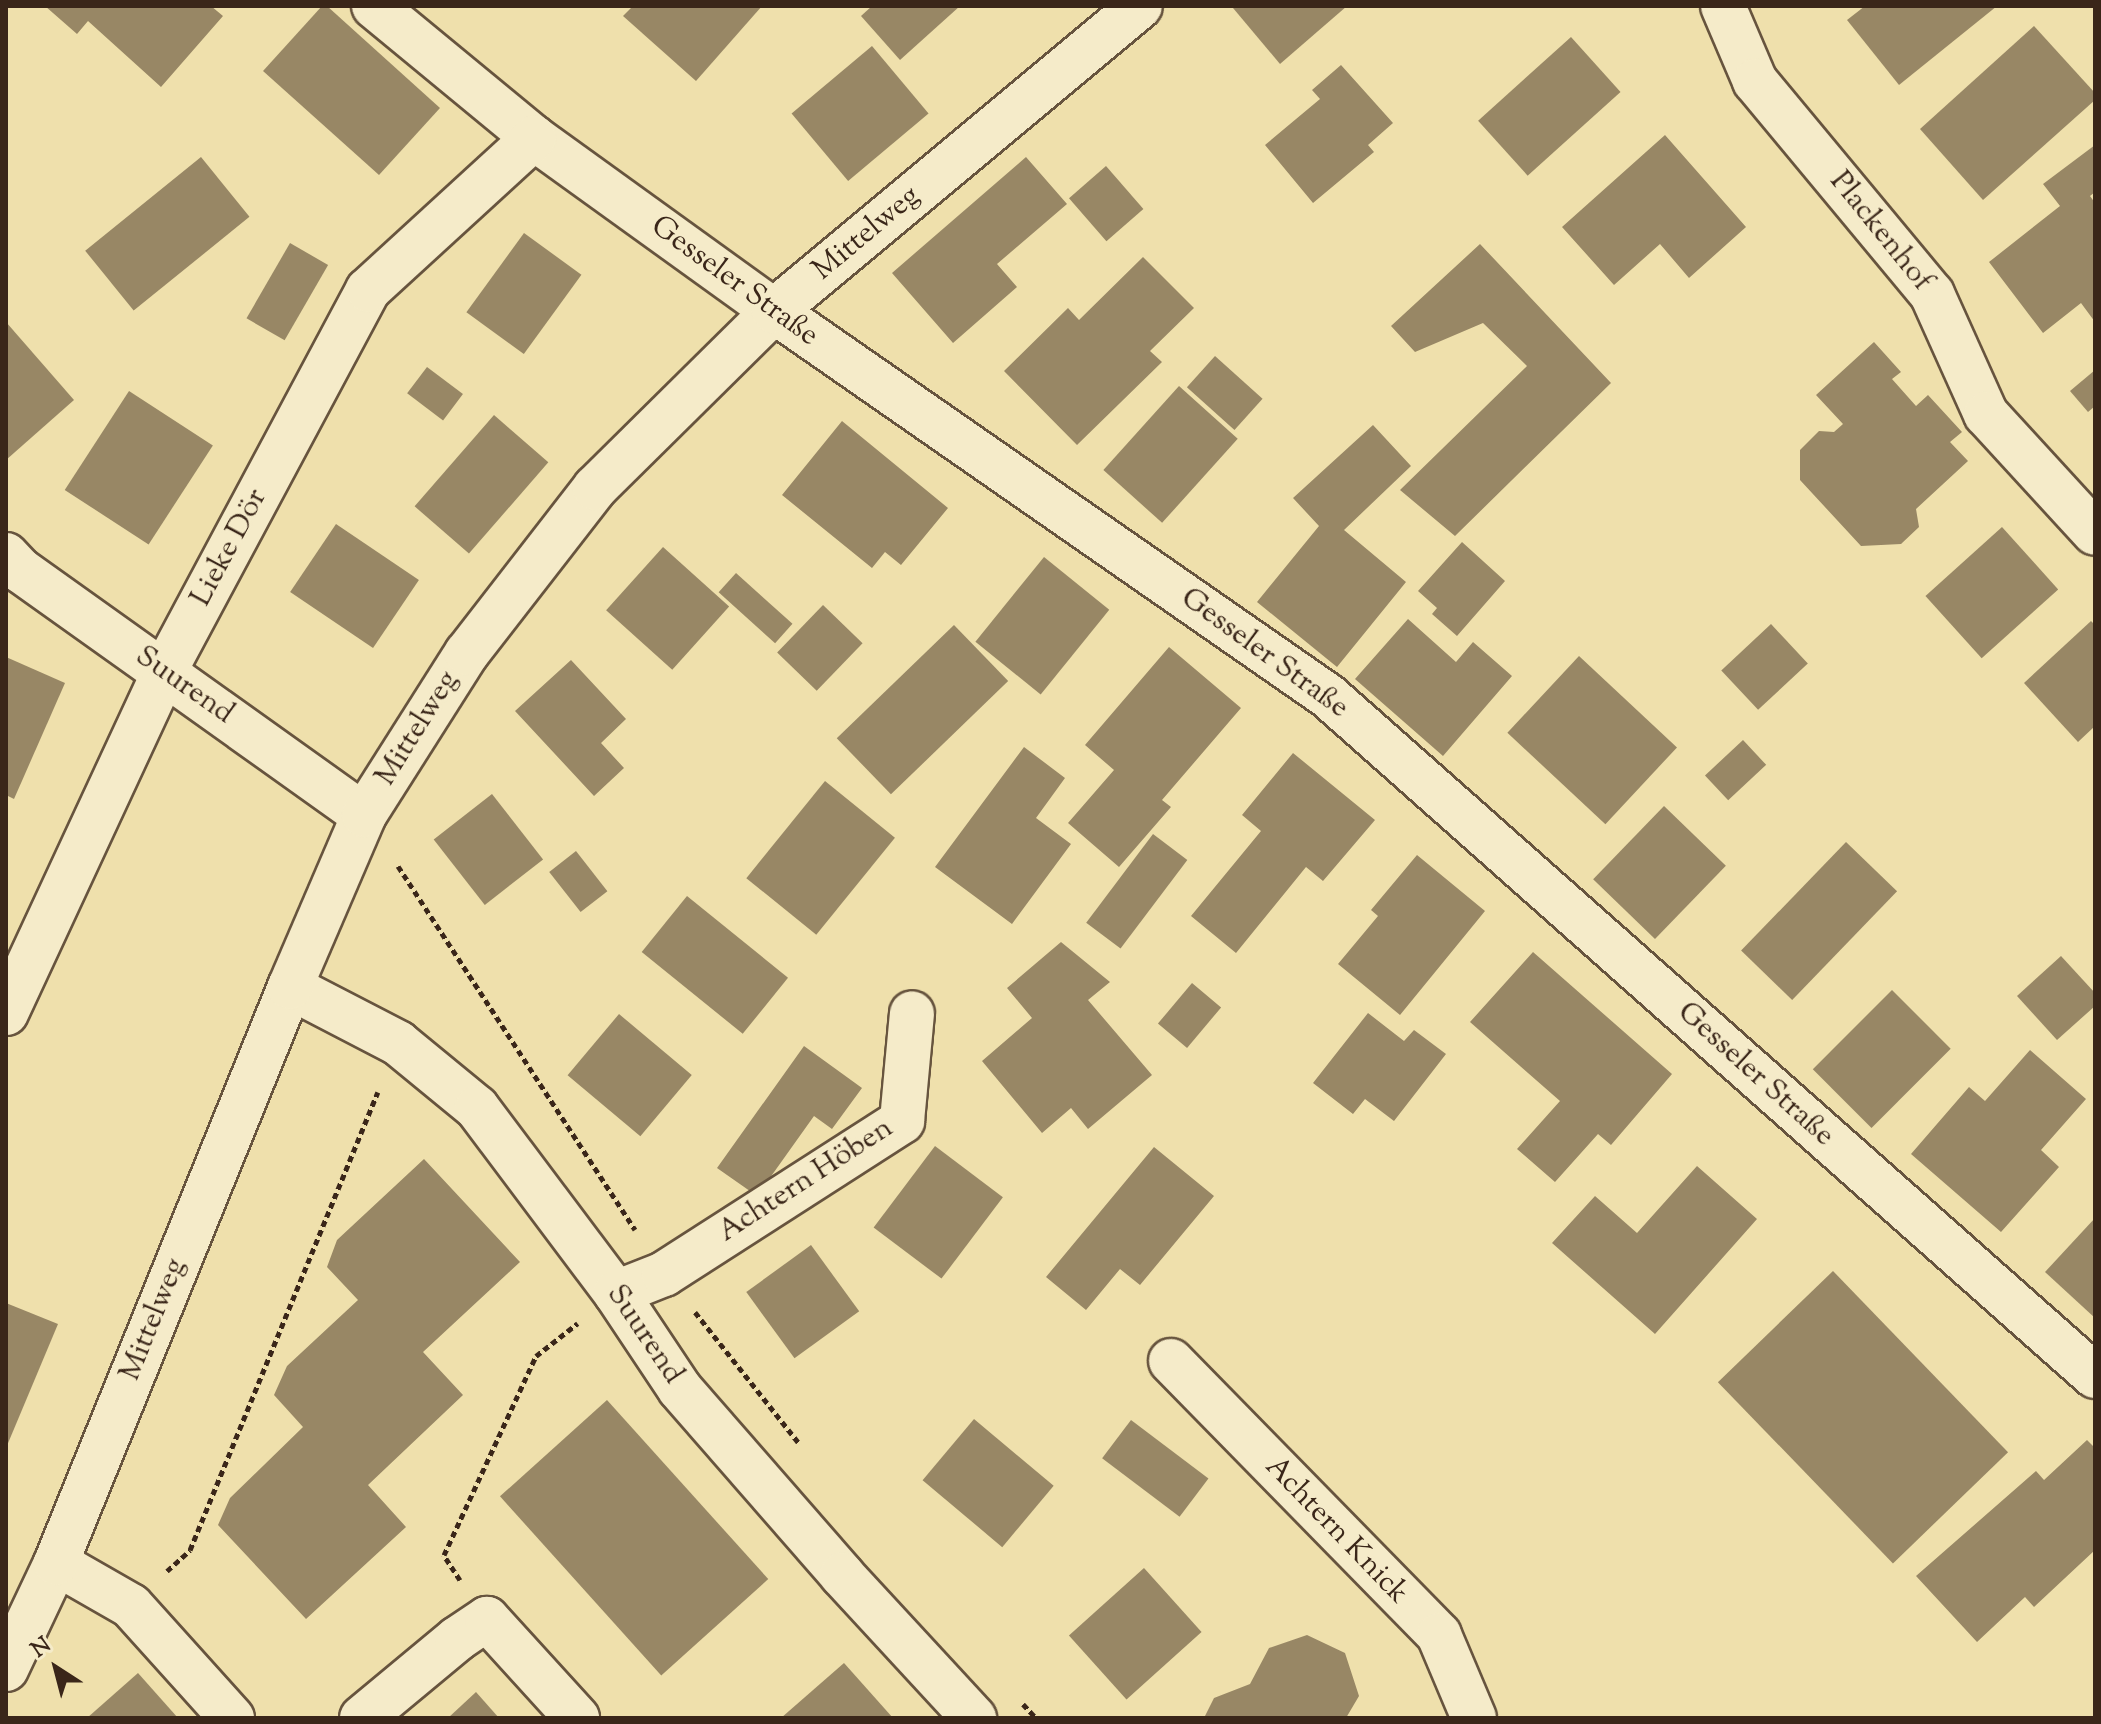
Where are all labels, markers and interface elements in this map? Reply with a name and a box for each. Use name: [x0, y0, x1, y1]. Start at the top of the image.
street label: Plackenhof: [1821, 165, 1939, 299]
street label: Mittelweg: [806, 179, 928, 289]
street label: Gesseler Straße: [643, 209, 825, 355]
street label: Lieke Dör: [184, 483, 276, 613]
street label: Gesseler Straße: [1173, 581, 1355, 727]
street label: Suurend: [128, 639, 240, 733]
street label: Mittelweg: [369, 665, 467, 793]
street label: Gesseler Straße: [1669, 995, 1841, 1155]
street label: Achtern Höben: [712, 1111, 900, 1251]
street label: Mittelweg: [113, 1254, 195, 1386]
street label: Suurend: [598, 1278, 690, 1392]
street label: Achtern Knick: [1257, 1450, 1415, 1612]
north arrow: [16, 1628, 96, 1708]
text: N: [25, 1630, 58, 1667]

